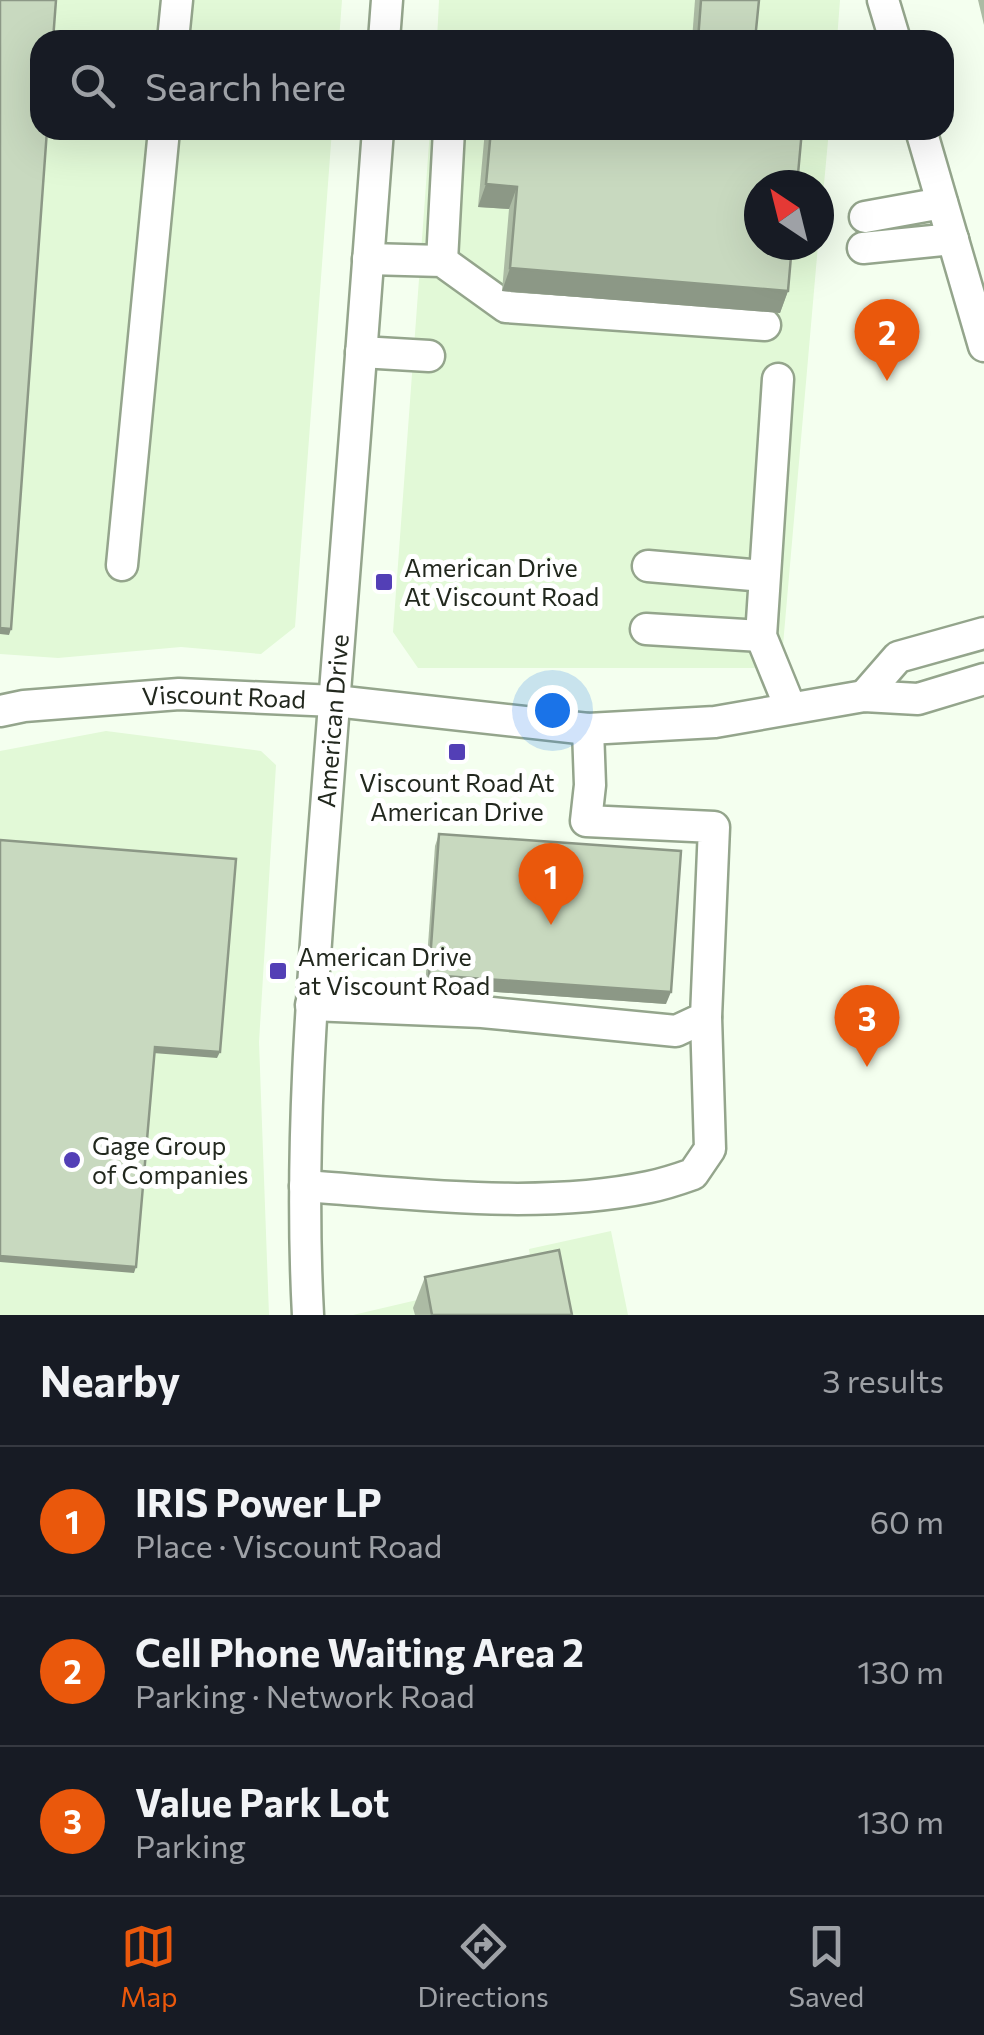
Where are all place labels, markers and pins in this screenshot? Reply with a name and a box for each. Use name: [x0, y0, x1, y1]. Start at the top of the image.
pin: 2: [854, 298, 920, 381]
place label: American Drive At Viscount Road: [404, 552, 599, 611]
marker: American Drive At Viscount Road: [373, 571, 395, 593]
marker: Viscount Road At American Drive: [446, 741, 468, 763]
place label: Viscount Road At American Drive: [359, 767, 555, 826]
pin: 1: [518, 842, 584, 925]
place label: American Drive at Viscount Road: [298, 941, 490, 1000]
marker: American Drive at Viscount Road: [267, 960, 289, 982]
pin: 3: [834, 984, 900, 1067]
place label: Gage Group of Companies: [92, 1130, 248, 1189]
marker: Gage Group of Companies: [61, 1149, 83, 1171]

